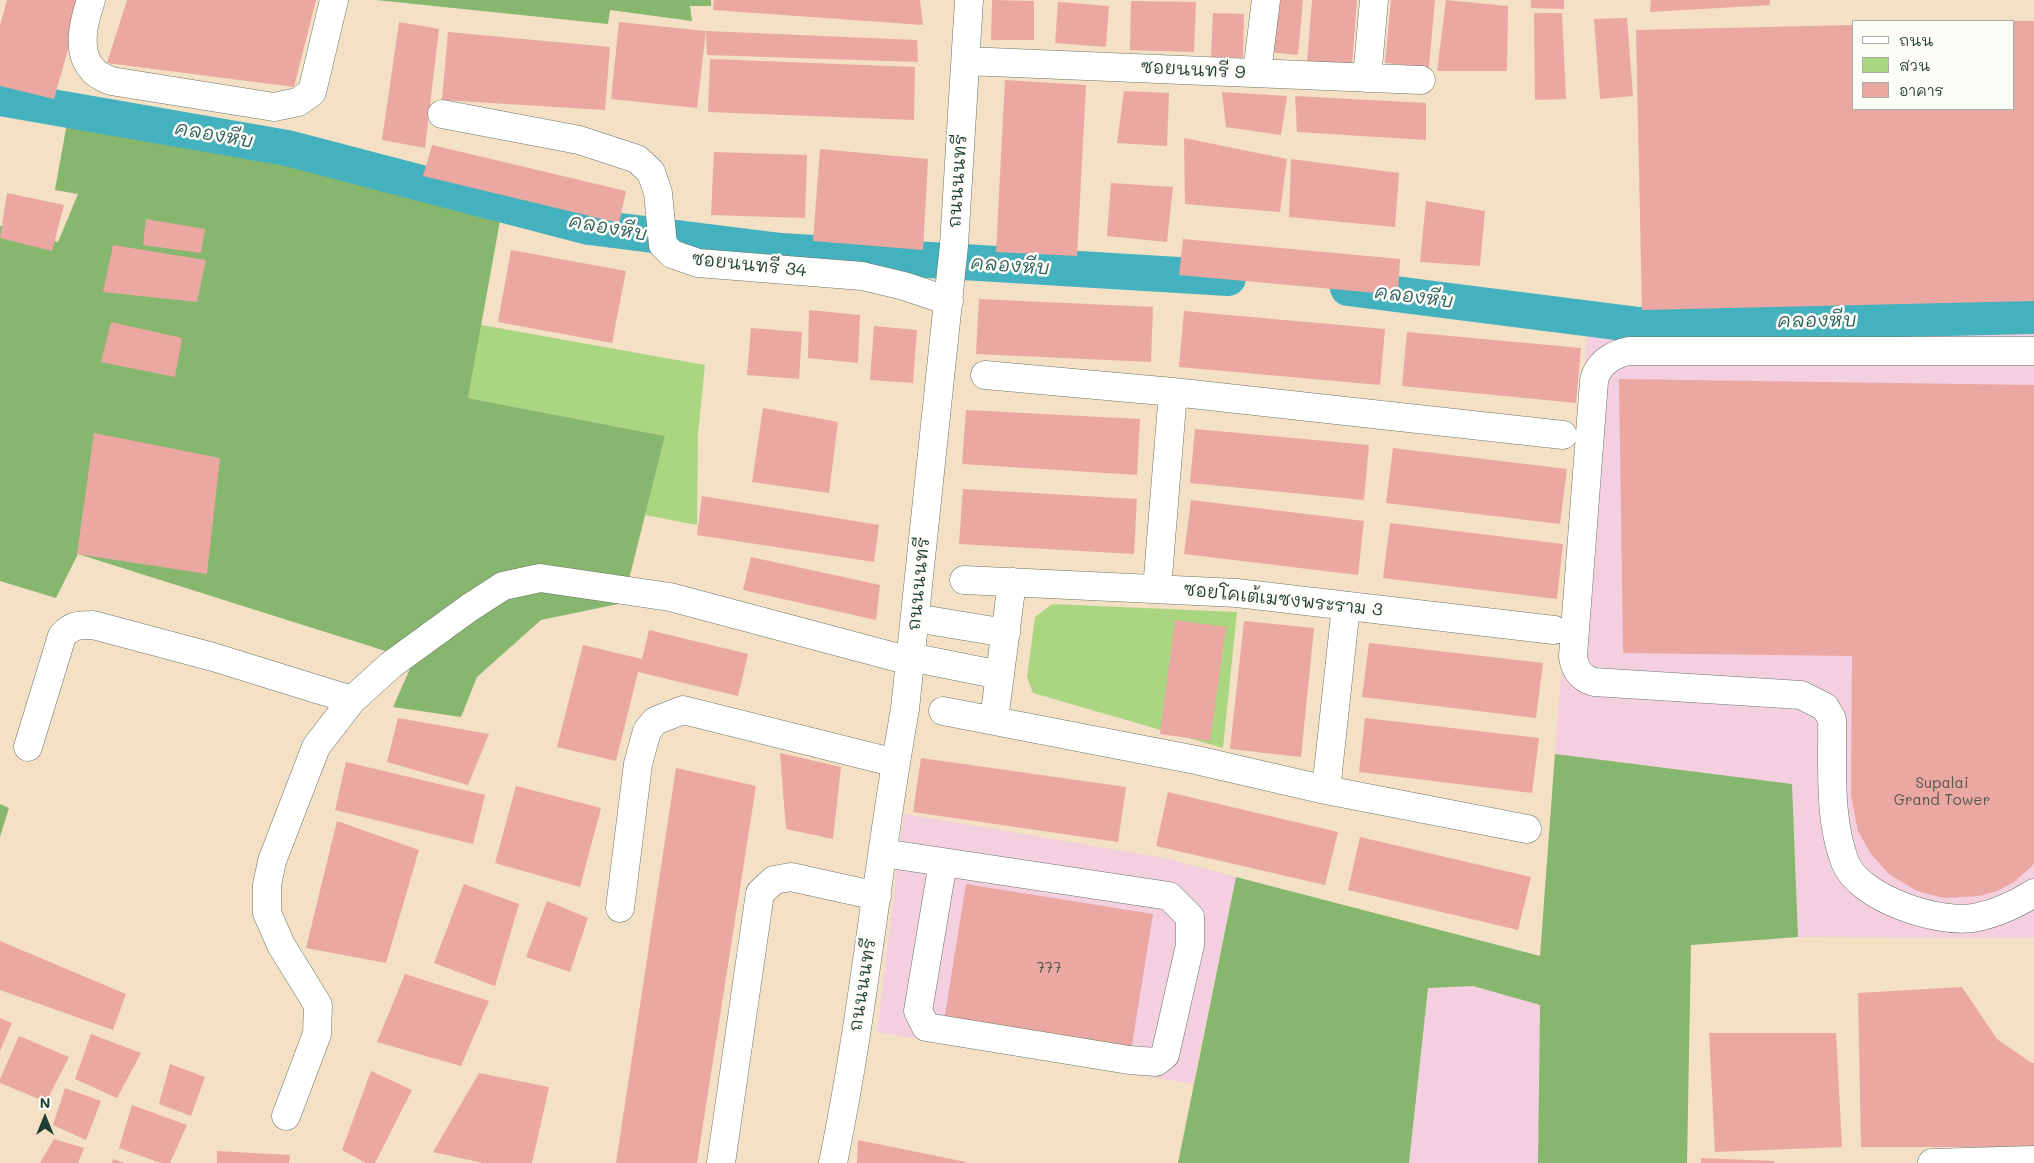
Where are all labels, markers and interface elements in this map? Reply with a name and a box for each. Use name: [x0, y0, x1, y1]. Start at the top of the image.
legend: [1852, 20, 2014, 110]
text: ถนน: [1899, 30, 1933, 50]
text: สวน: [1899, 55, 1930, 75]
street label: ซอยนนทรี 9: [1140, 56, 1246, 84]
text: อาคาร: [1899, 80, 1944, 100]
water label: คลองหีบ: [173, 117, 255, 153]
street label: ถนนนนทรี: [944, 133, 972, 229]
water label: คลองหีบ: [567, 210, 649, 246]
street label: ซอยนนทรี 34: [690, 248, 808, 282]
water label: คลองหีบ: [970, 252, 1050, 280]
water label: คลองหีบ: [1373, 281, 1455, 313]
water label: คลองหีบ: [1777, 309, 1857, 333]
street label: ถนนนนทรี: [903, 536, 935, 632]
street label: ซอยโคเต้เมซงพระราม 3: [1182, 579, 1384, 621]
house number: Supalai Grand Tower: [1894, 774, 1990, 809]
street label: ถนนนนทรี: [845, 937, 881, 1033]
house number: 777: [1036, 959, 1062, 977]
north arrow: [20, 1093, 70, 1143]
text: N: [40, 1093, 50, 1112]

